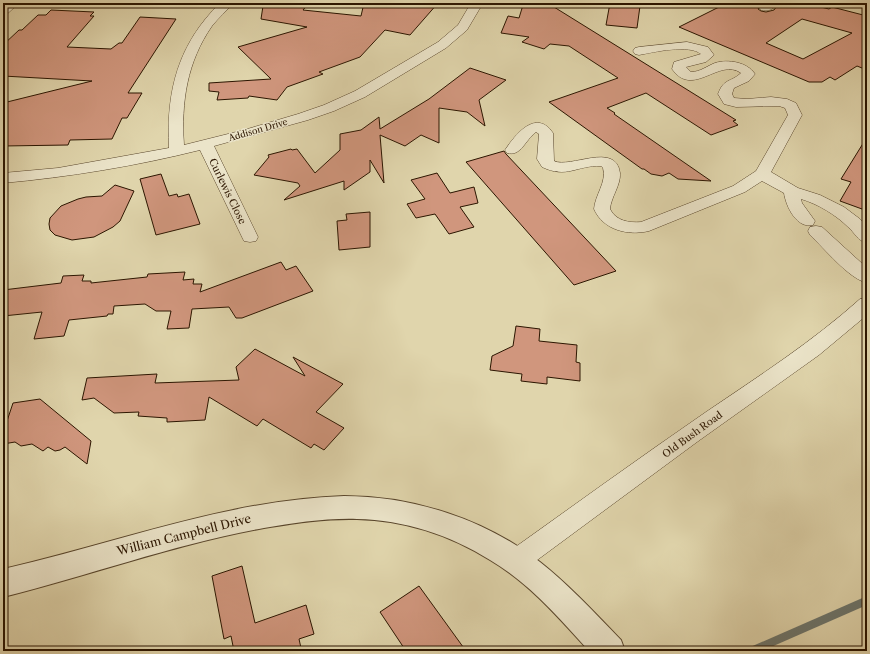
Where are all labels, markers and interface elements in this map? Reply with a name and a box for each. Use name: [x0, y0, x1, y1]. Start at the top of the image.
street label: Addison Drive: [226, 116, 289, 144]
street label: Curlewis Close: [206, 156, 249, 227]
street label: Old Bush Road: [660, 408, 725, 461]
street label: William Campbell Drive: [114, 510, 253, 559]

